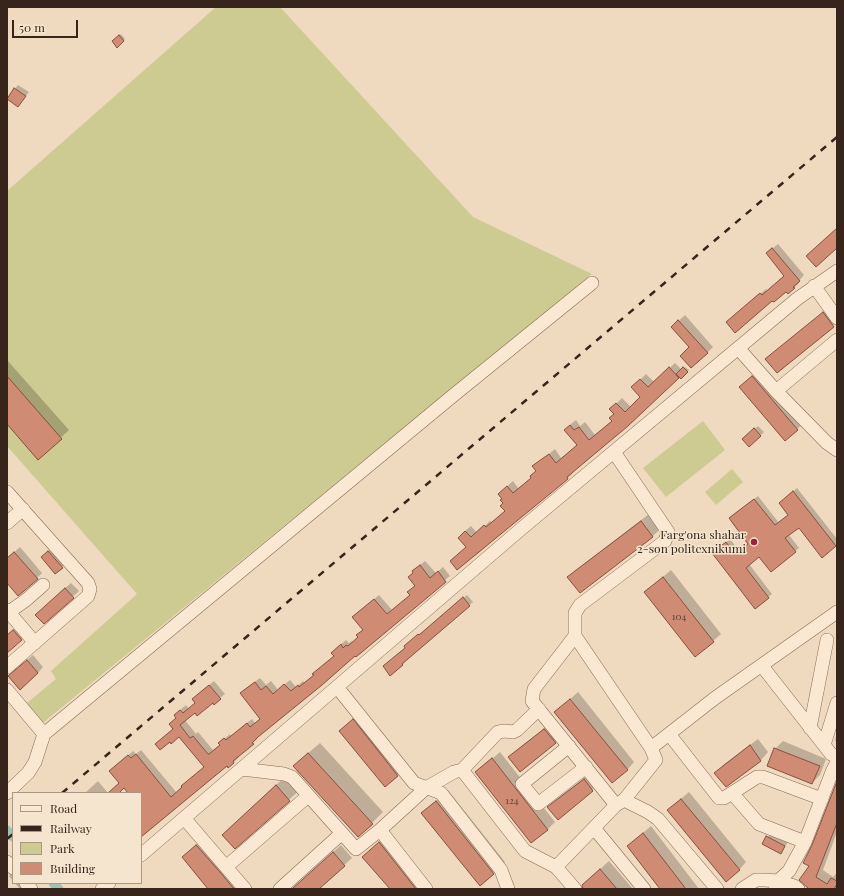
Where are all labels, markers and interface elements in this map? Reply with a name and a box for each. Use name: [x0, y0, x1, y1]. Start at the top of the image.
scale bar: [14, 12, 80, 38]
text: 50 m: [19, 19, 45, 35]
place label: Farg'ona shahar 2-son politexnikumi: [637, 528, 746, 556]
marker: Farg'ona shahar 2-son politexnikumi: [749, 537, 759, 547]
house number: 104: [672, 611, 686, 623]
legend: [12, 792, 142, 884]
house number: 124: [505, 795, 519, 807]
text: Road: [50, 800, 77, 816]
text: Railway: [50, 820, 92, 836]
text: Park: [50, 840, 75, 856]
text: Building: [50, 860, 95, 876]

